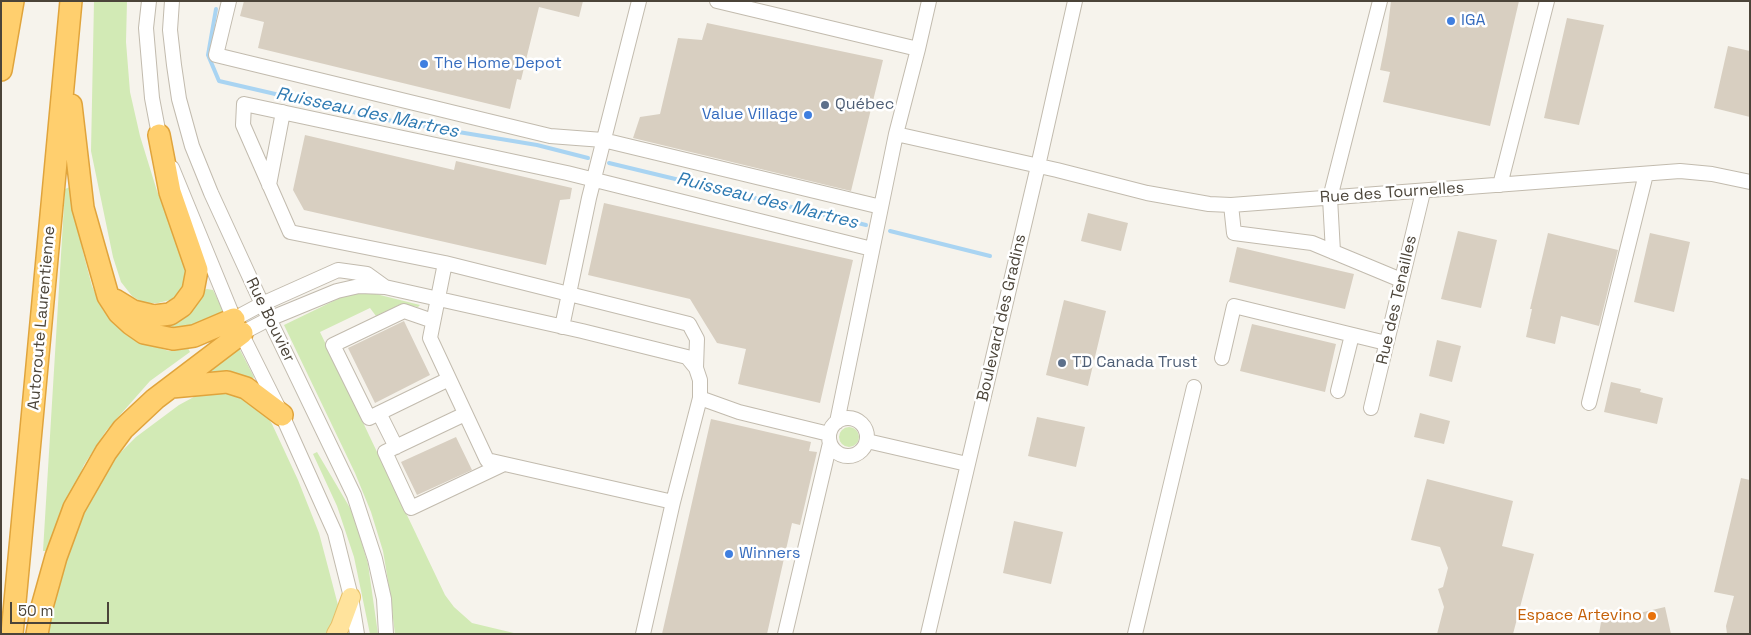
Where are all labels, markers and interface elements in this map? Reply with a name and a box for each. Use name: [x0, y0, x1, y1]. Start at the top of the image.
place label: IGA: [1461, 11, 1486, 31]
marker: IGA: [1445, 15, 1457, 27]
place label: The Home Depot: [434, 54, 562, 74]
marker: The Home Depot: [418, 58, 430, 70]
water label: Ruisseau des Martres: [274, 83, 460, 143]
place label: Québec: [835, 95, 894, 115]
marker: Québec: [819, 99, 831, 111]
place label: Value Village: [702, 105, 798, 125]
marker: Value Village: [802, 109, 814, 121]
water label: Ruisseau des Martres: [674, 168, 860, 234]
street label: Rue des Tournelles: [1319, 178, 1465, 208]
street label: Autoroute Laurentienne: [24, 225, 60, 411]
street label: Boulevard des Gradins: [973, 232, 1031, 404]
street label: Rue des Tenailles: [1373, 234, 1421, 366]
street label: Rue Bouvier: [241, 275, 299, 365]
place label: TD Canada Trust: [1072, 353, 1198, 373]
marker: TD Canada Trust: [1056, 357, 1068, 369]
place label: Winners: [739, 544, 800, 564]
marker: Winners: [723, 548, 735, 560]
scale bar: [12, 592, 111, 624]
text: 50 m: [18, 601, 53, 620]
place label: Espace Artevino: [1518, 606, 1642, 626]
marker: Espace Artevino: [1646, 610, 1658, 622]

